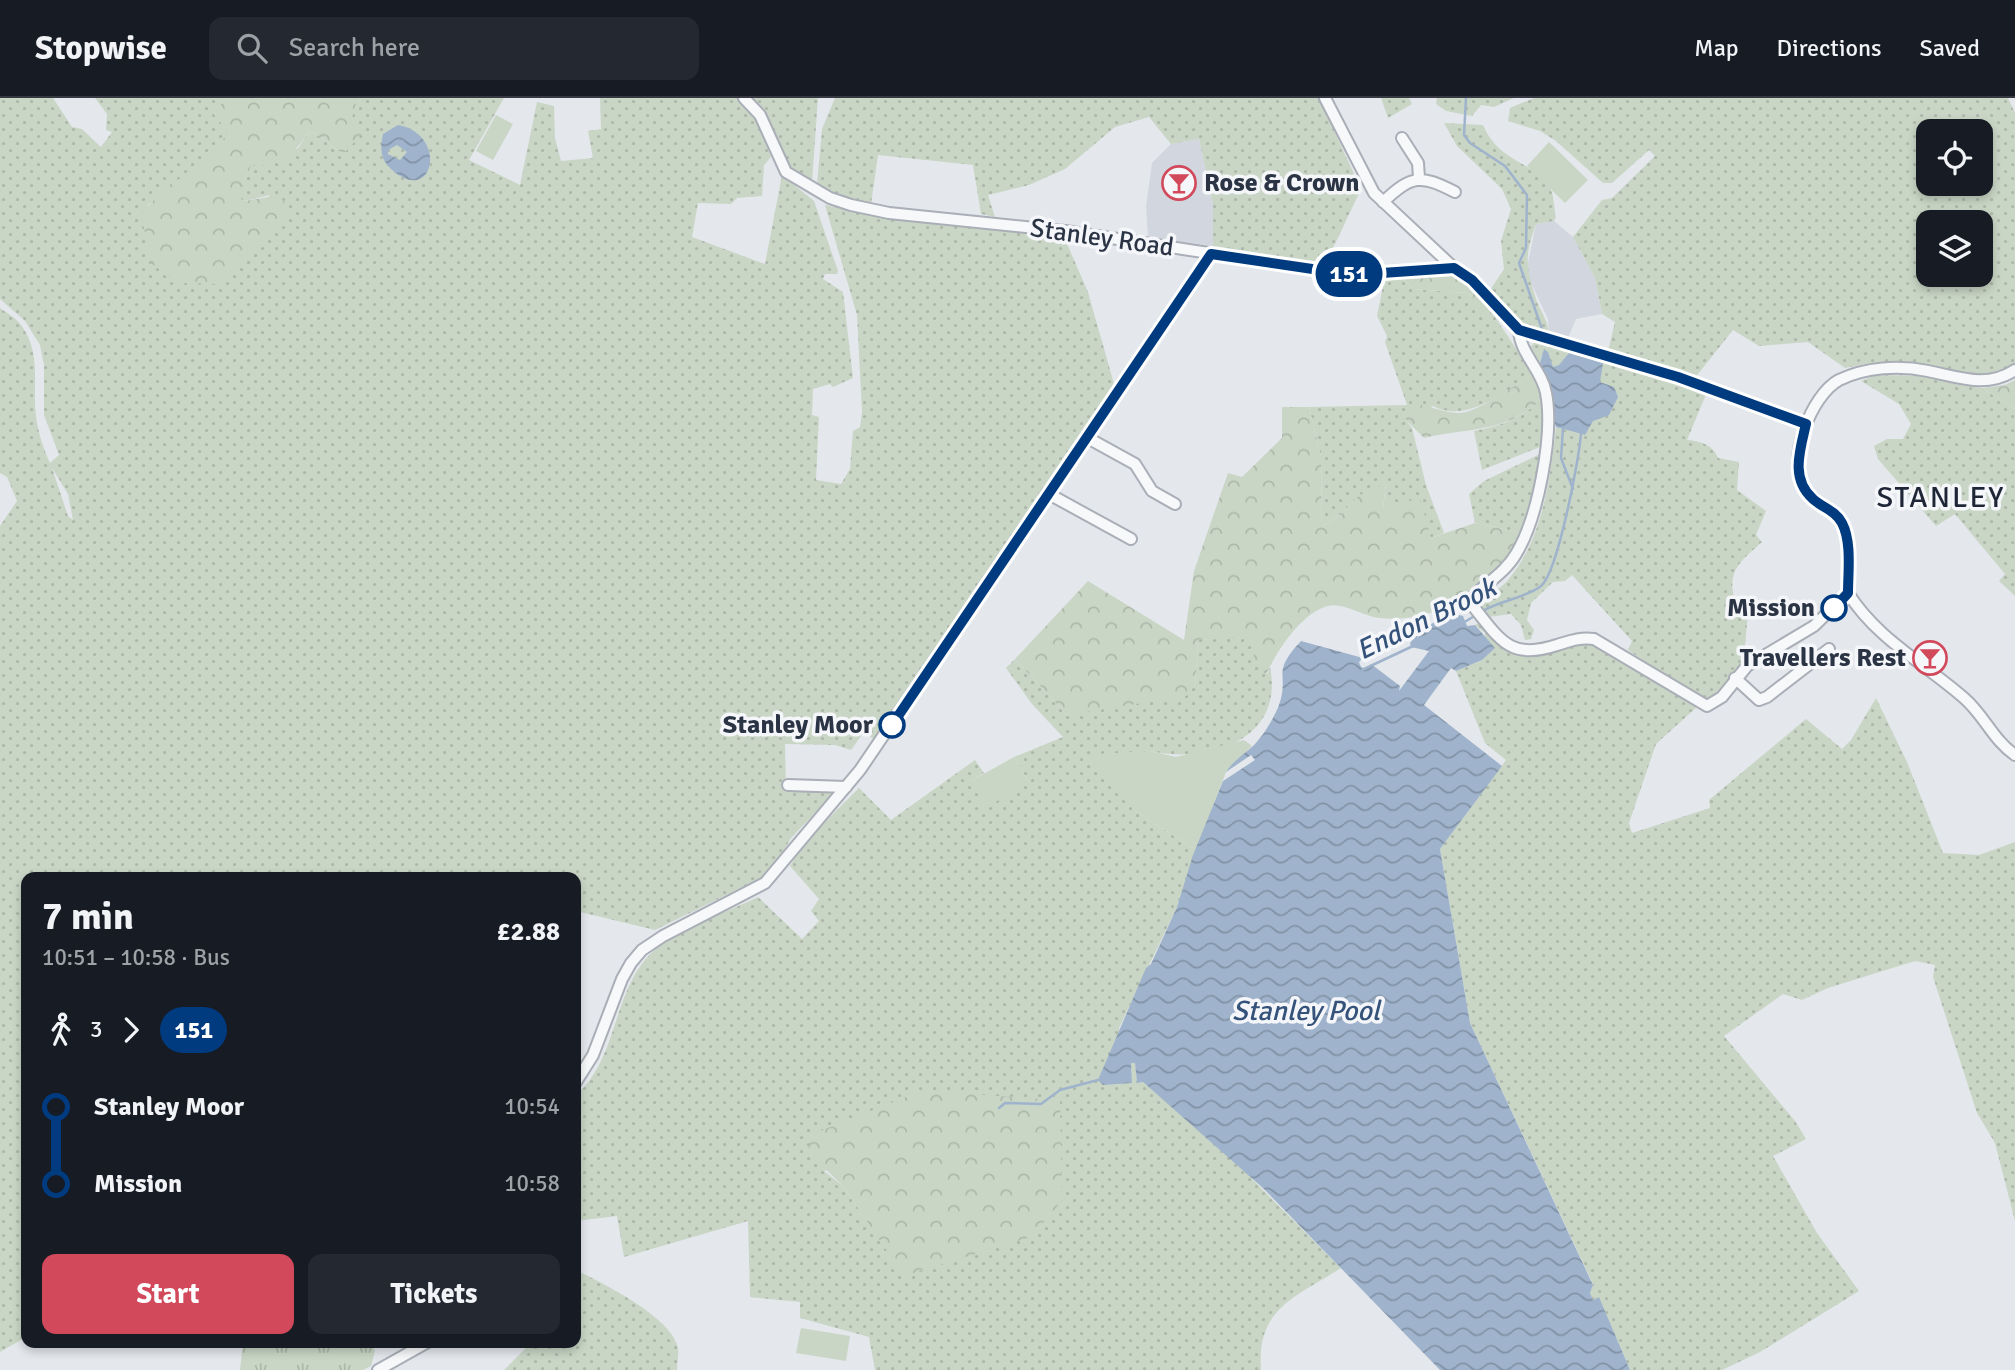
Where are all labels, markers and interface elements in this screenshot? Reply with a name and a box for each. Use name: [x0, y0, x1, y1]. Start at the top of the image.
search box: [209, 17, 699, 80]
text: Stopwise: [35, 28, 167, 69]
icon: search: [233, 29, 271, 67]
text: Search here: [289, 32, 420, 64]
text: Map: [1694, 33, 1739, 63]
text: Directions: [1777, 33, 1882, 63]
text: Saved: [1920, 33, 1980, 63]
map controls: [1916, 119, 1993, 287]
button: locate: [1916, 119, 1993, 196]
bar icon: Rose & Crown: [1160, 164, 1198, 202]
place label: Rose & Crown: [1204, 167, 1359, 199]
button: layers: [1916, 210, 1993, 287]
street label: Stanley Road: [1028, 212, 1176, 264]
line badge: 151: [1309, 251, 1389, 297]
text: 151: [1330, 259, 1368, 289]
district label: STANLEY: [1877, 479, 2005, 516]
water label: Endon Brook: [1350, 569, 1504, 667]
place label: Mission: [1727, 592, 1815, 624]
marker: Mission: [1821, 595, 1847, 621]
bar icon: Travellers Rest: [1911, 639, 1949, 677]
place label: Travellers Rest: [1740, 642, 1906, 674]
place label: Stanley Moor: [723, 709, 874, 741]
marker: Stanley Moor: [879, 712, 905, 738]
text: 7 min: [42, 893, 134, 940]
text: £2.88: [496, 916, 560, 948]
text: 10:51 – 10:58 · Bus: [42, 943, 230, 972]
water label: Stanley Pool: [1232, 994, 1382, 1028]
icon: walk: [42, 1011, 80, 1049]
icon: forward: [112, 1011, 150, 1049]
text: 3: [90, 1015, 102, 1044]
text: 151: [174, 1015, 213, 1045]
text: Stanley Moor: [94, 1091, 244, 1123]
text: 10:54: [504, 1092, 560, 1121]
text: Mission: [94, 1168, 182, 1200]
text: 10:58: [504, 1169, 560, 1198]
button: Start: [42, 1254, 294, 1334]
button: Tickets: [308, 1254, 560, 1334]

